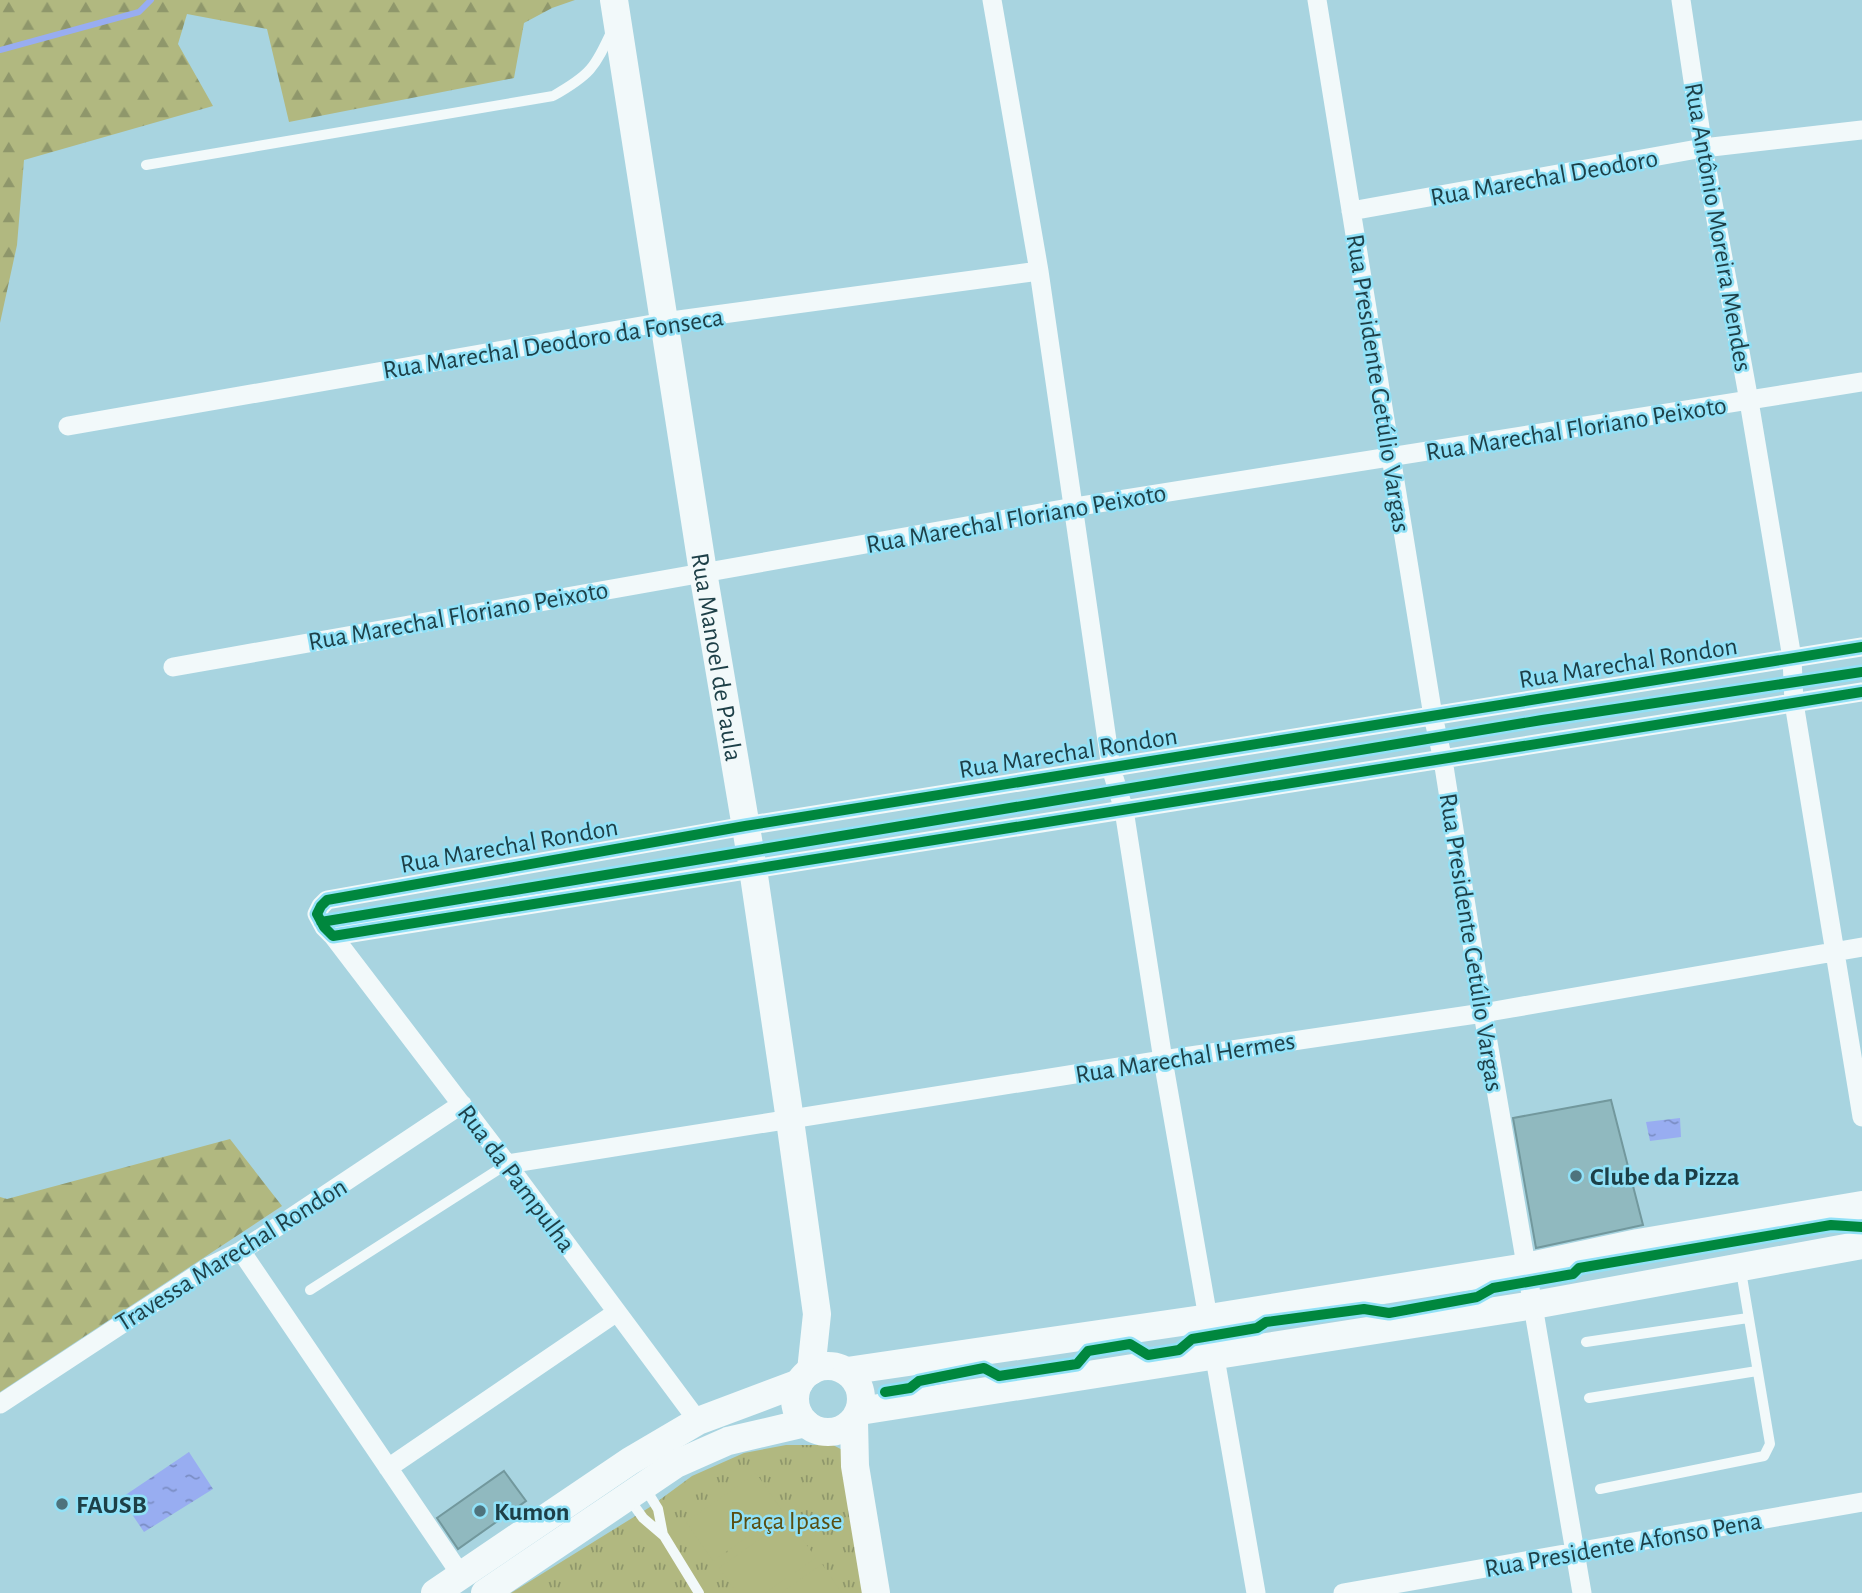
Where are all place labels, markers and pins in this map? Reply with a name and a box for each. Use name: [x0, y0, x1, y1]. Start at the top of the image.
place label: Clube da Pizza: [1590, 1164, 1740, 1190]
marker: Clube da Pizza: [1568, 1168, 1584, 1184]
place label: FAUSB: [76, 1492, 147, 1518]
marker: FAUSB: [54, 1496, 70, 1512]
place label: Kumon: [494, 1499, 570, 1525]
marker: Kumon: [472, 1503, 488, 1519]

